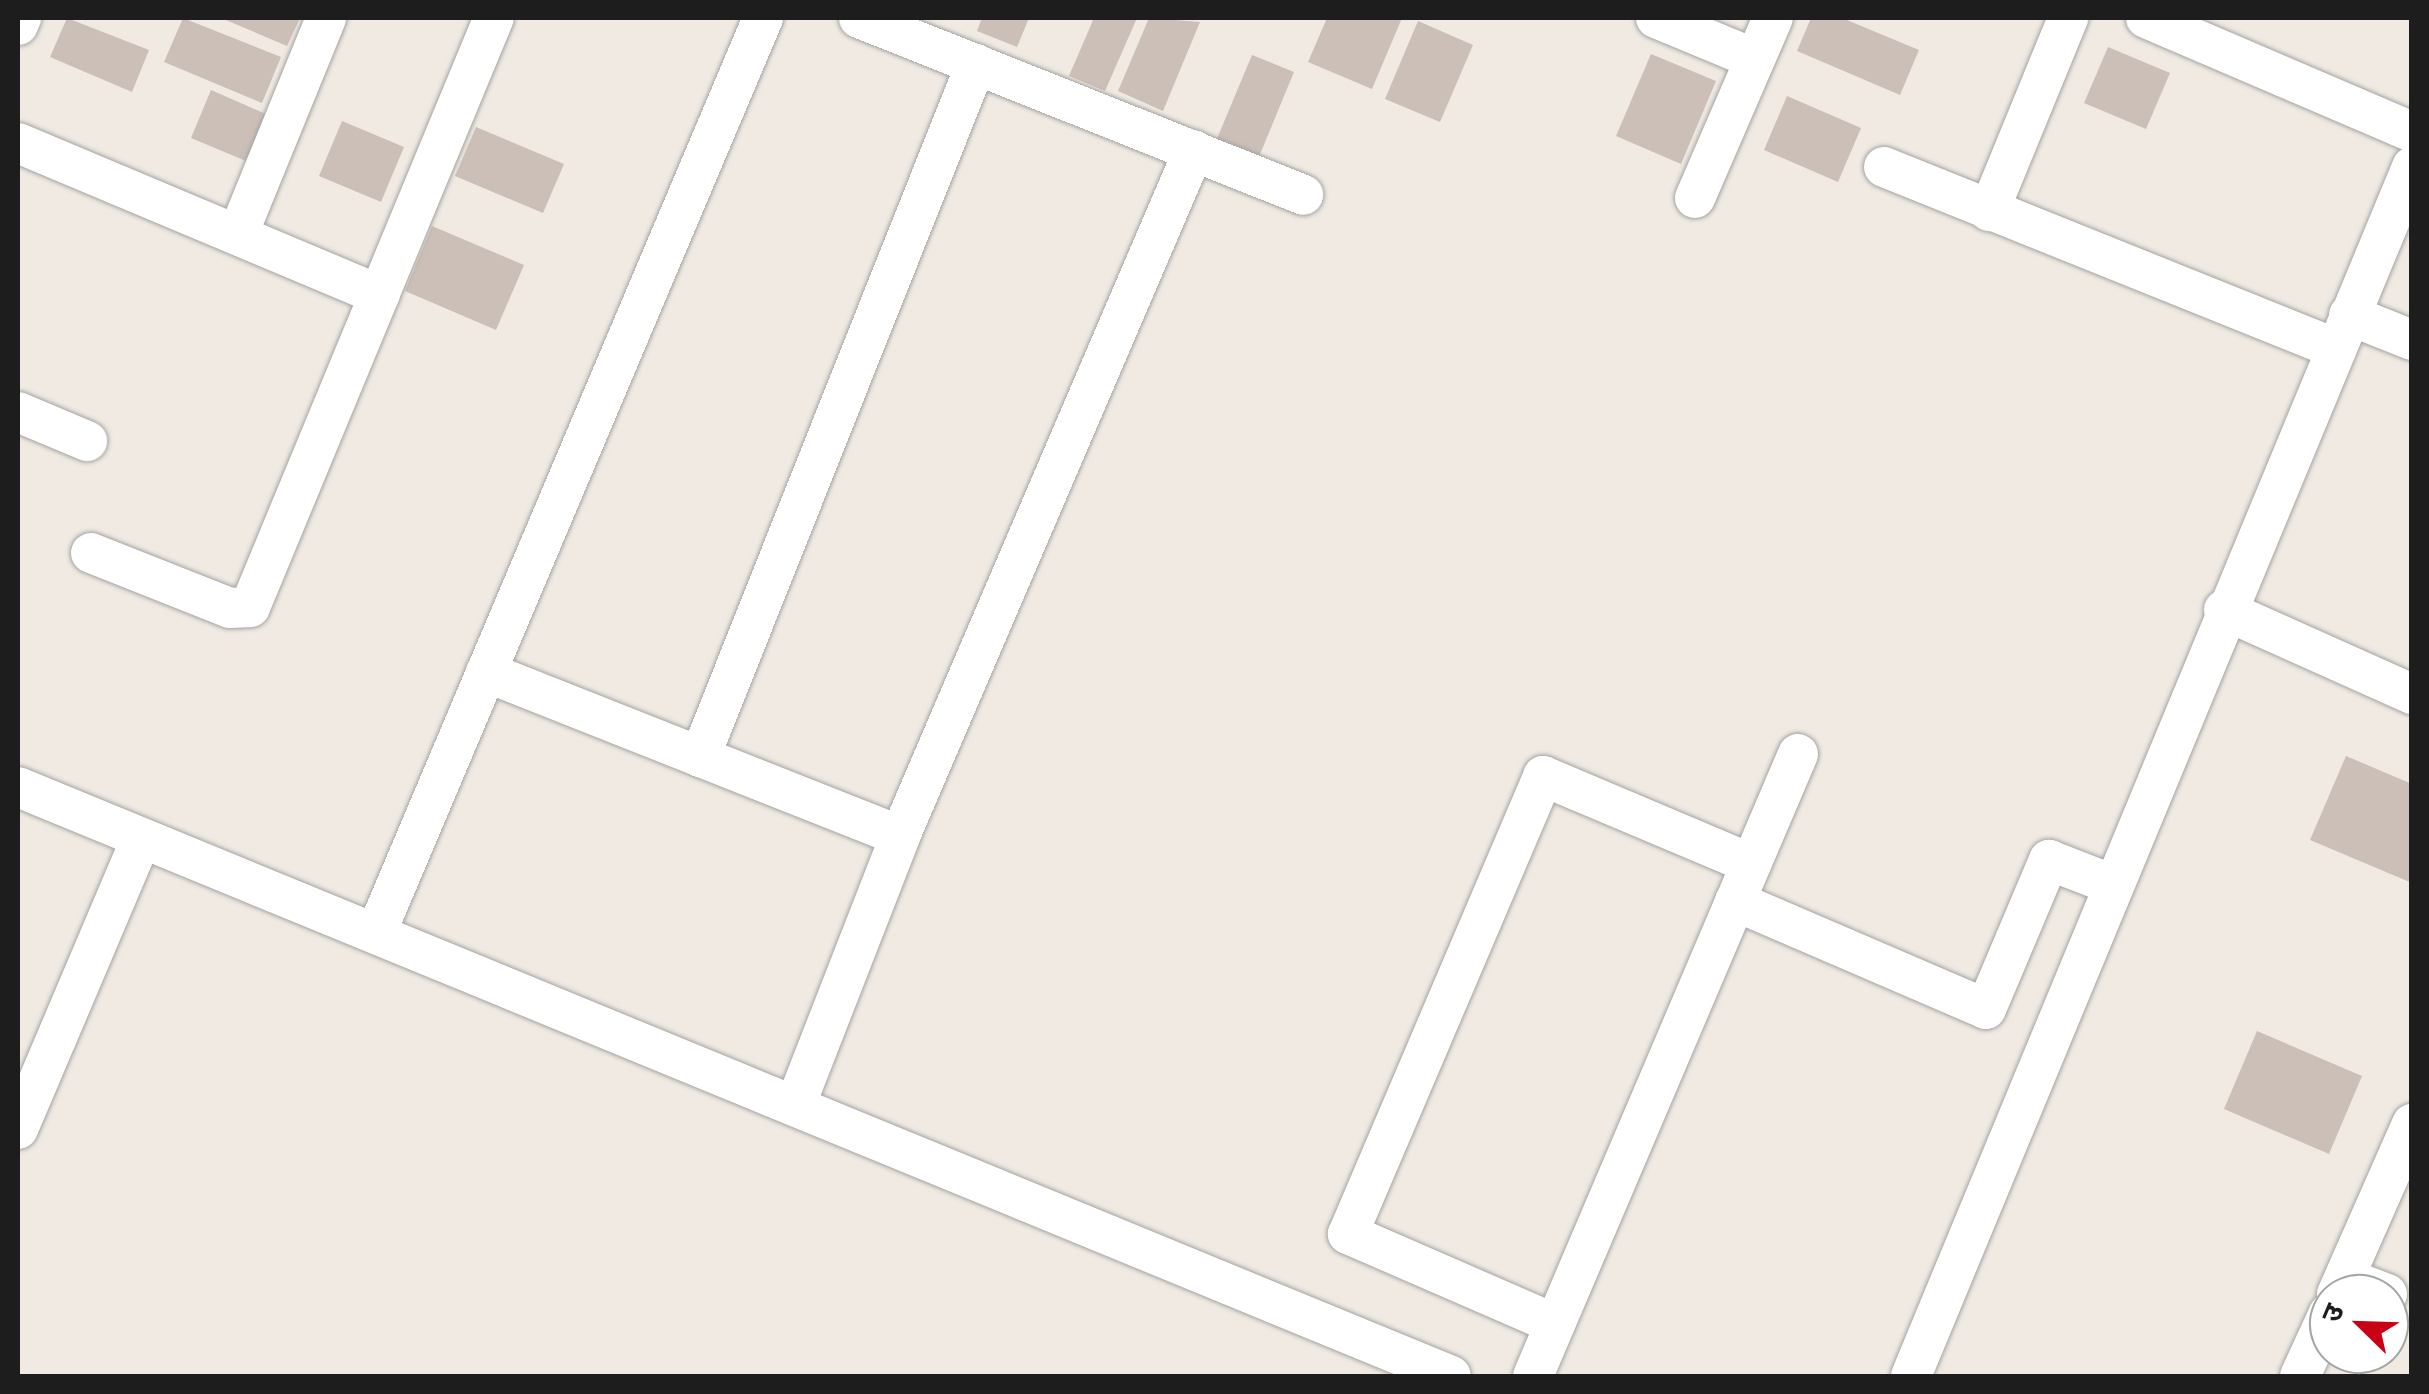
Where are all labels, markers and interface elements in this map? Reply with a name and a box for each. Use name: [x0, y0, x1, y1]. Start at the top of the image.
north arrow: [2309, 1274, 2409, 1374]
text: उ: [2314, 1299, 2352, 1327]

